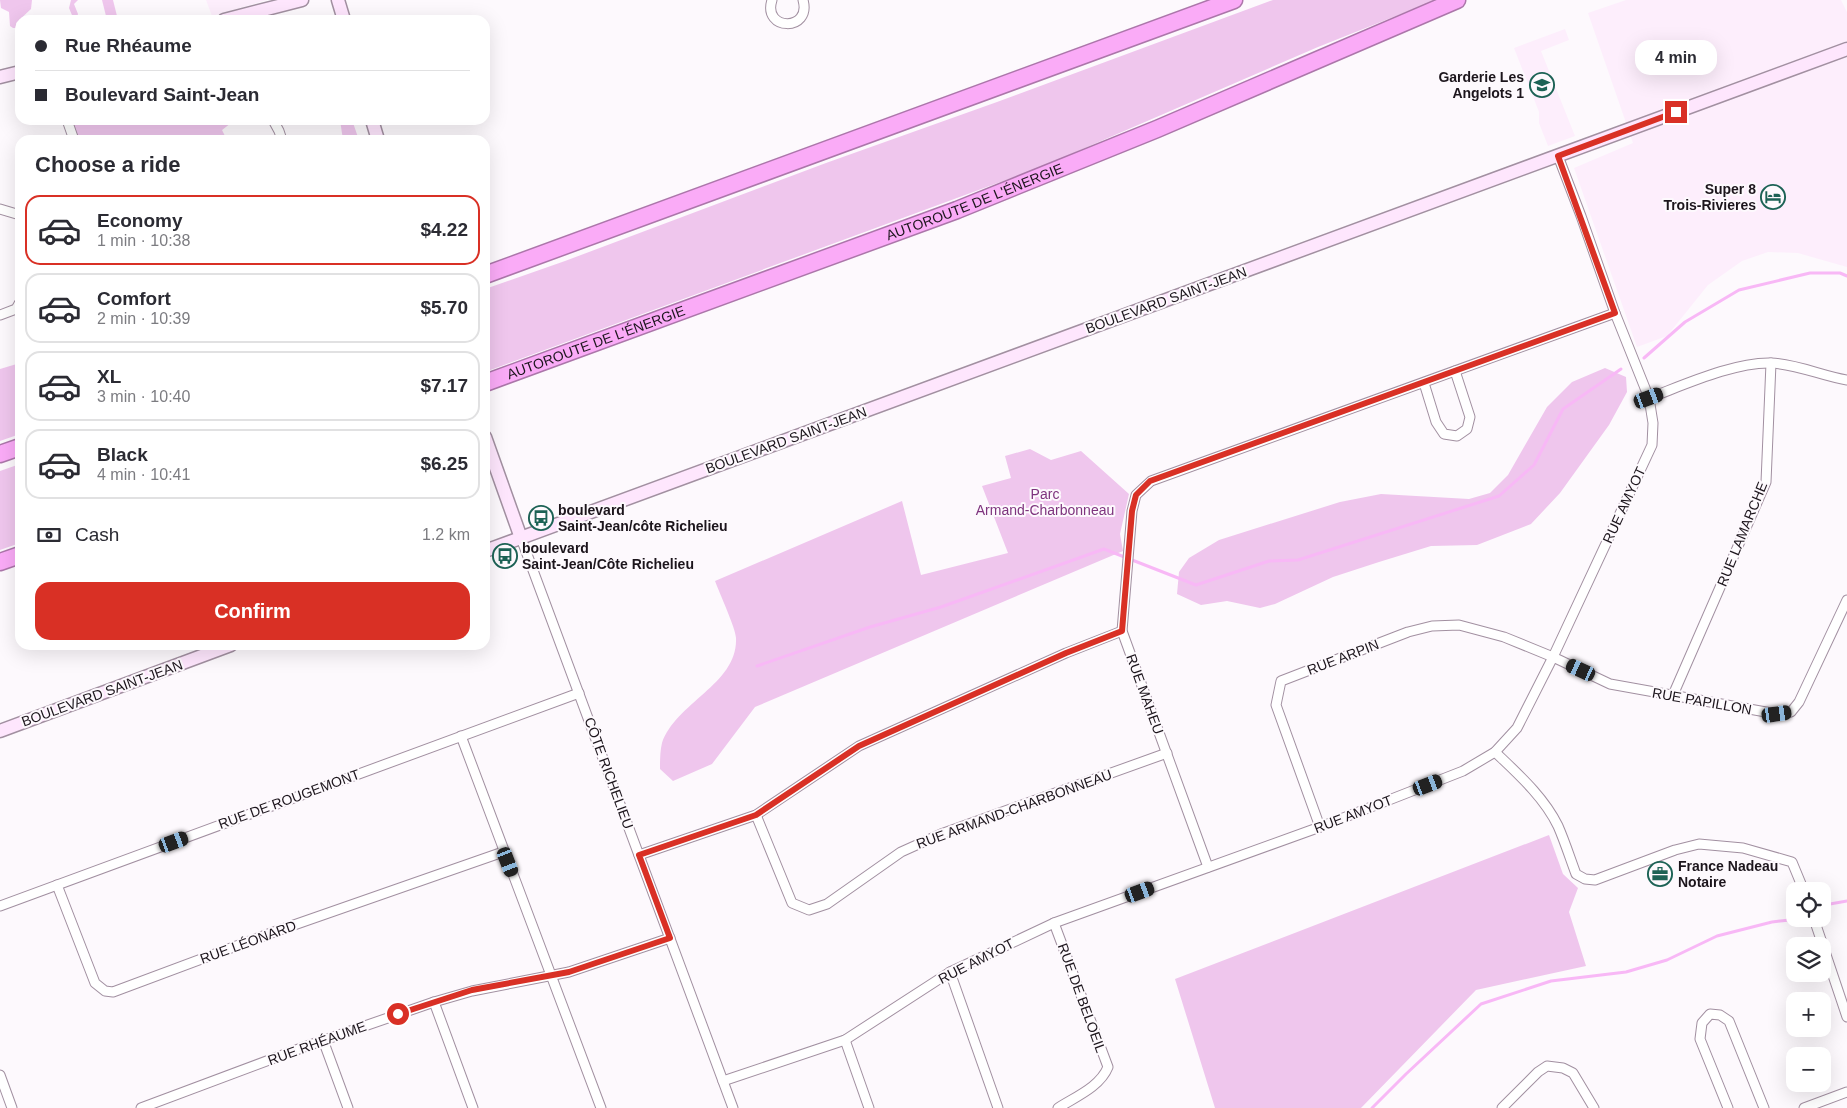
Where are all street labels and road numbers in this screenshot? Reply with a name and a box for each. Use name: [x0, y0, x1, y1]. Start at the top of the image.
street label: AUTOROUTE DE L'ÉNERGIE: [884, 160, 1065, 243]
street label: BOULEVARD SAINT-JEAN: [1083, 263, 1249, 337]
street label: AUTOROUTE DE L'ÉNERGIE: [505, 302, 687, 382]
street label: BOULEVARD SAINT-JEAN: [703, 403, 869, 477]
street label: RUE AMYOT: [1599, 464, 1649, 546]
street label: RUE LAMARCHE: [1714, 479, 1770, 589]
street label: RUE ARPIN: [1305, 636, 1381, 678]
street label: RUE MAHEU: [1123, 652, 1167, 736]
street label: BOULEVARD SAINT-JEAN: [19, 656, 185, 730]
street label: RUE PAPILLON: [1651, 684, 1753, 718]
street label: CÔTE RICHELIEU: [581, 715, 637, 831]
street label: RUE DE ROUGEMONT: [216, 766, 362, 832]
street label: RUE ARMAND-CHARBONNEAU: [914, 766, 1114, 852]
street label: RUE AMYOT: [1312, 792, 1395, 836]
street label: RUE LÉONARD: [198, 917, 298, 967]
street label: RUE AMYOT: [936, 935, 1017, 987]
street label: RUE DE BELOEIL: [1055, 941, 1109, 1055]
street label: RUE RHÉAUME: [266, 1018, 368, 1068]

